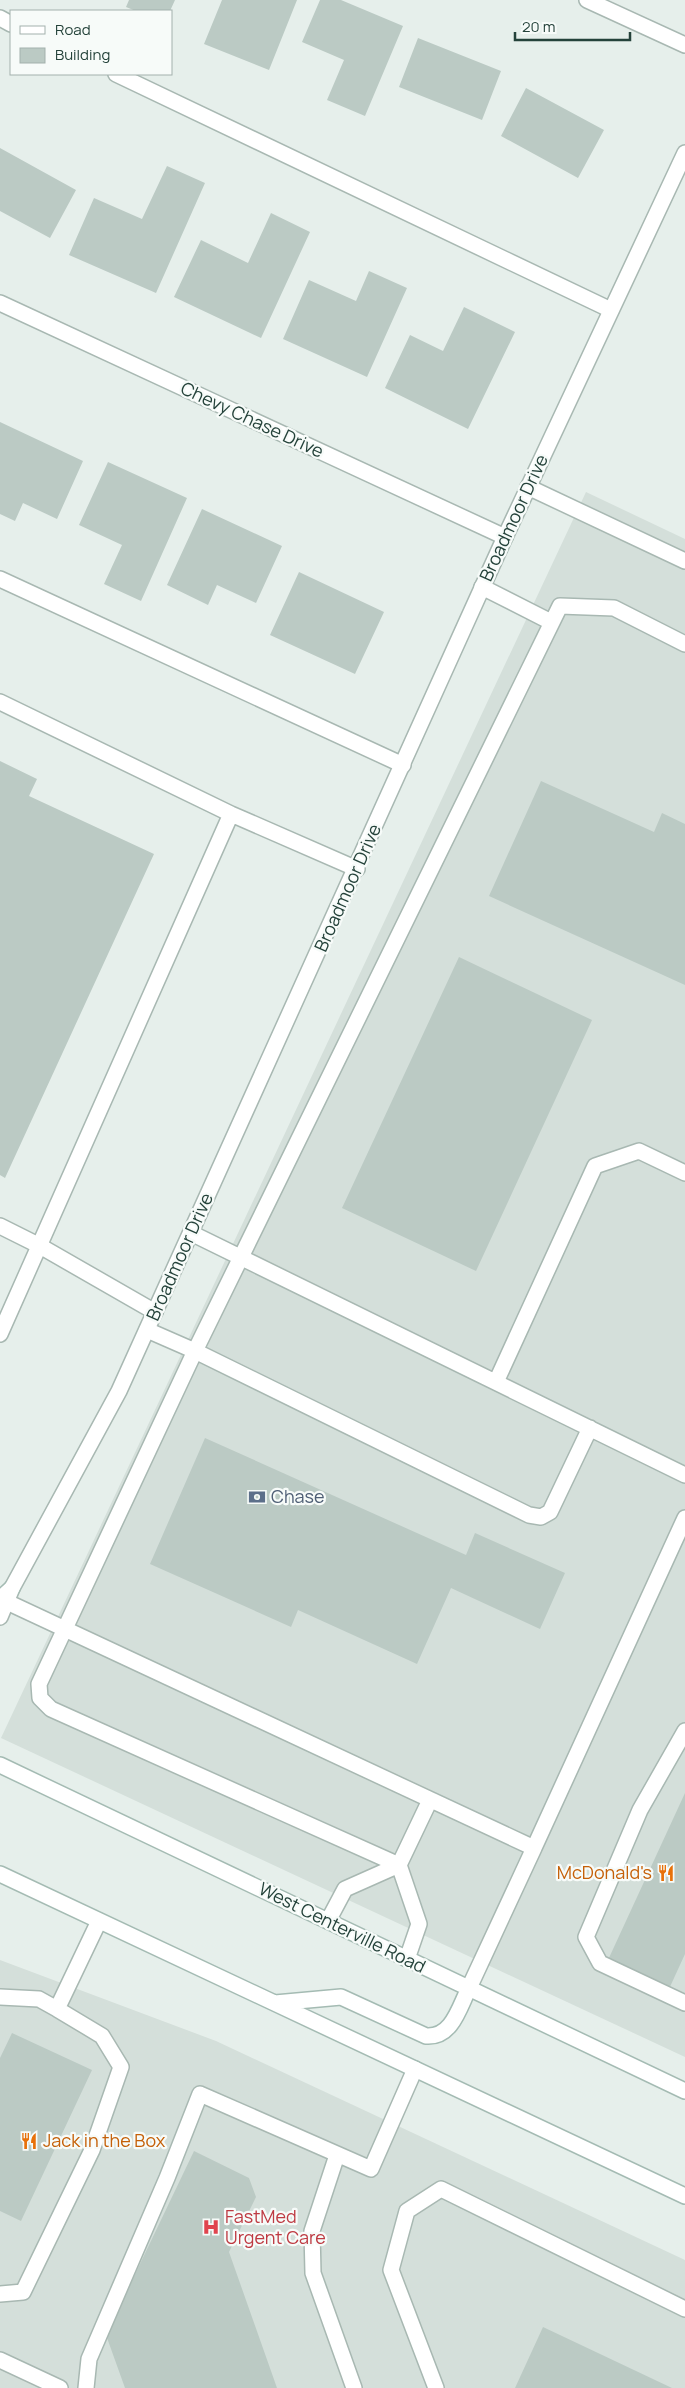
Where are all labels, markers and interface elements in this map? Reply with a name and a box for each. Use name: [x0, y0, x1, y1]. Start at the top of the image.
legend: [10, 10, 172, 75]
scale bar: [515, 10, 630, 42]
text: 20 m: [522, 16, 555, 37]
text: Road: [55, 19, 91, 40]
text: Building: [55, 44, 110, 65]
street label: Chevy Chase Drive: [177, 375, 328, 463]
street label: Broadmoor Drive: [473, 450, 553, 585]
street label: Broadmoor Drive: [308, 820, 386, 955]
street label: Broadmoor Drive: [140, 1189, 218, 1324]
place label: Chase: [271, 1484, 325, 1508]
bank icon: Chase: [247, 1487, 267, 1507]
place label: McDonald's: [557, 1860, 652, 1884]
restaurant icon: McDonald's: [656, 1863, 676, 1883]
street label: West Centerville Road: [255, 1876, 430, 1978]
place label: Jack in the Box: [43, 2128, 166, 2152]
restaurant icon: Jack in the Box: [19, 2131, 39, 2151]
place label: FastMed Urgent Care: [225, 2204, 326, 2249]
hospital icon: FastMed Urgent Care: [201, 2217, 221, 2237]

